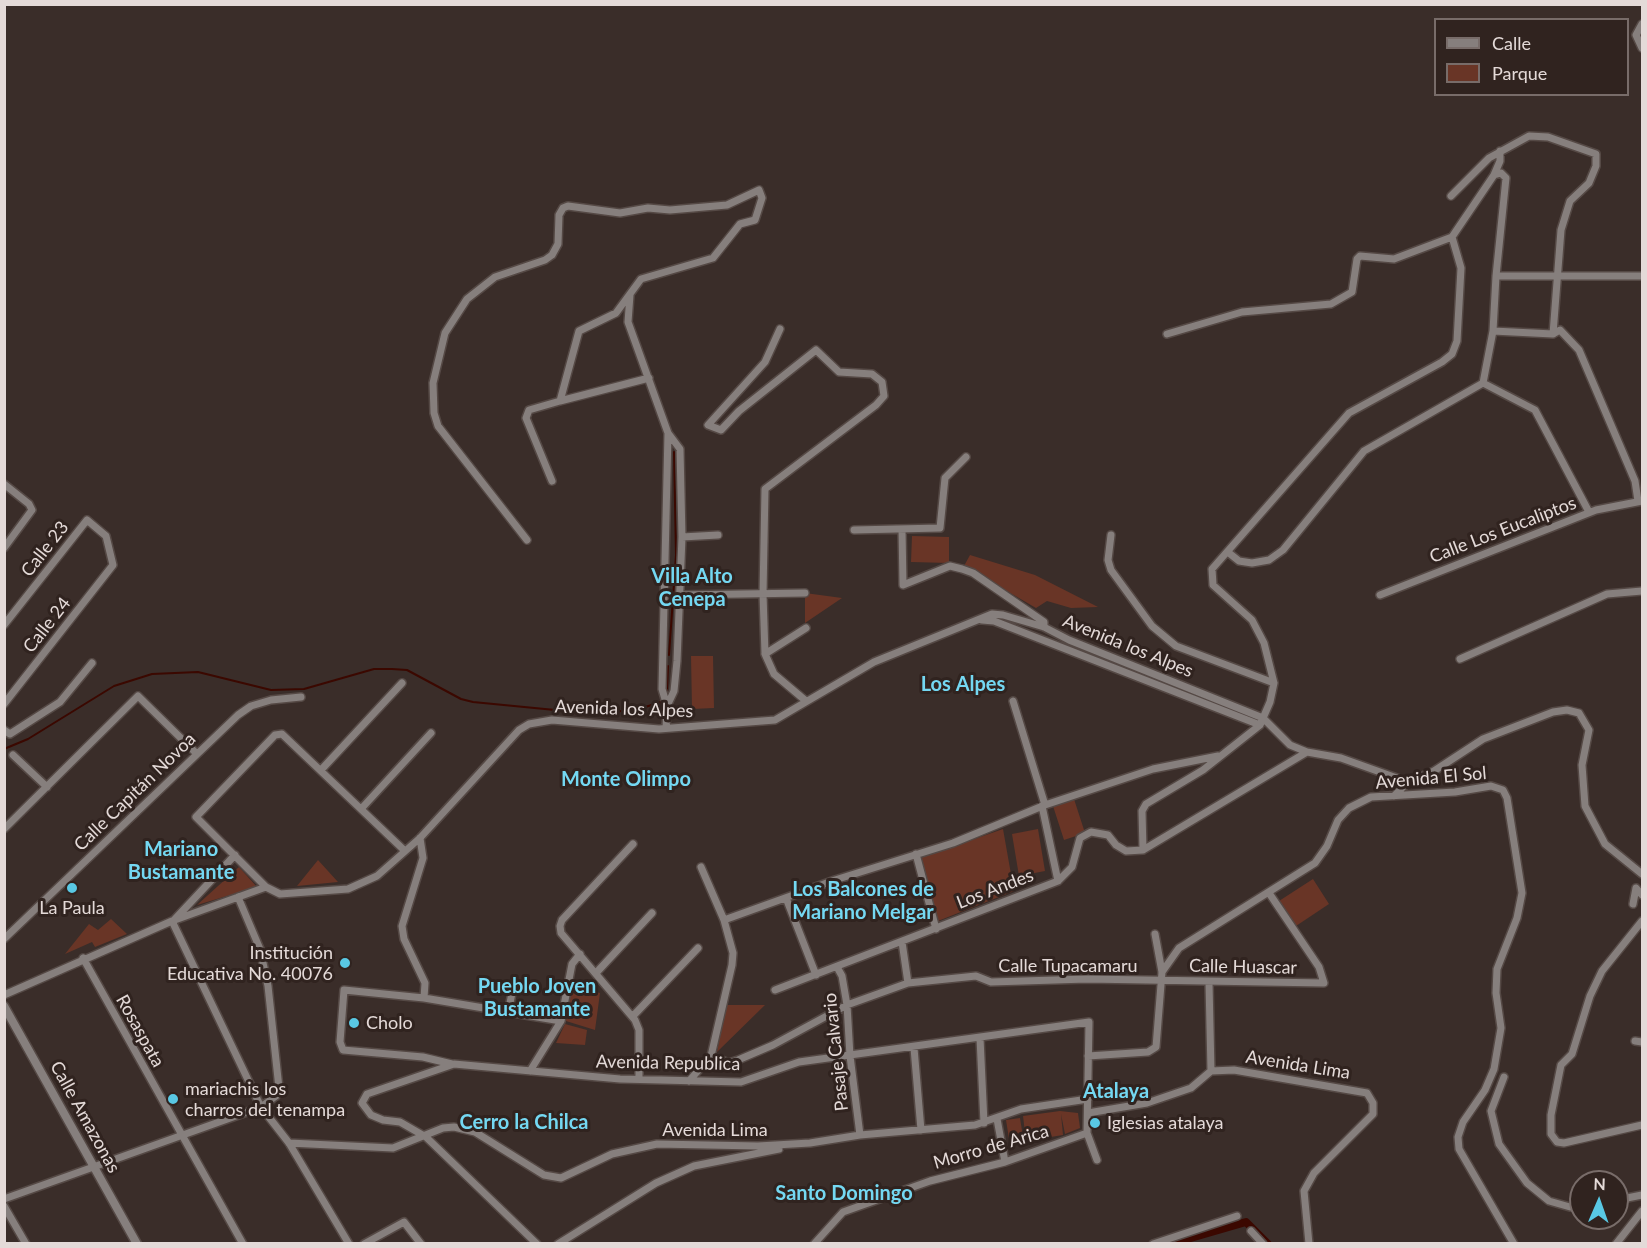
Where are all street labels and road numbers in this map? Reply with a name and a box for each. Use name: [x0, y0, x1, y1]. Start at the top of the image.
street label: Calle Los Eucaliptos: [1427, 492, 1579, 568]
street label: Calle 23: [17, 517, 73, 581]
street label: Calle 24: [19, 593, 75, 657]
street label: Avenida los Alpes: [1060, 610, 1196, 682]
street label: Avenida los Alpes: [554, 696, 694, 722]
street label: Calle Capitán Novoa: [70, 728, 200, 856]
street label: Avenida El Sol: [1375, 762, 1487, 794]
street label: Los Andes: [953, 864, 1037, 914]
street label: Calle Tupacamaru: [998, 955, 1138, 977]
street label: Calle Huascar: [1189, 955, 1297, 979]
street label: Rosaspata: [111, 991, 169, 1071]
street label: Pasaje Calvario: [819, 992, 853, 1112]
street label: Avenida Lima: [1244, 1046, 1352, 1084]
street label: Avenida Republica: [596, 1051, 740, 1075]
street label: Calle Amazonas: [45, 1057, 125, 1177]
street label: Avenida Lima: [662, 1119, 768, 1141]
street label: Morro de Arica: [931, 1120, 1051, 1174]

